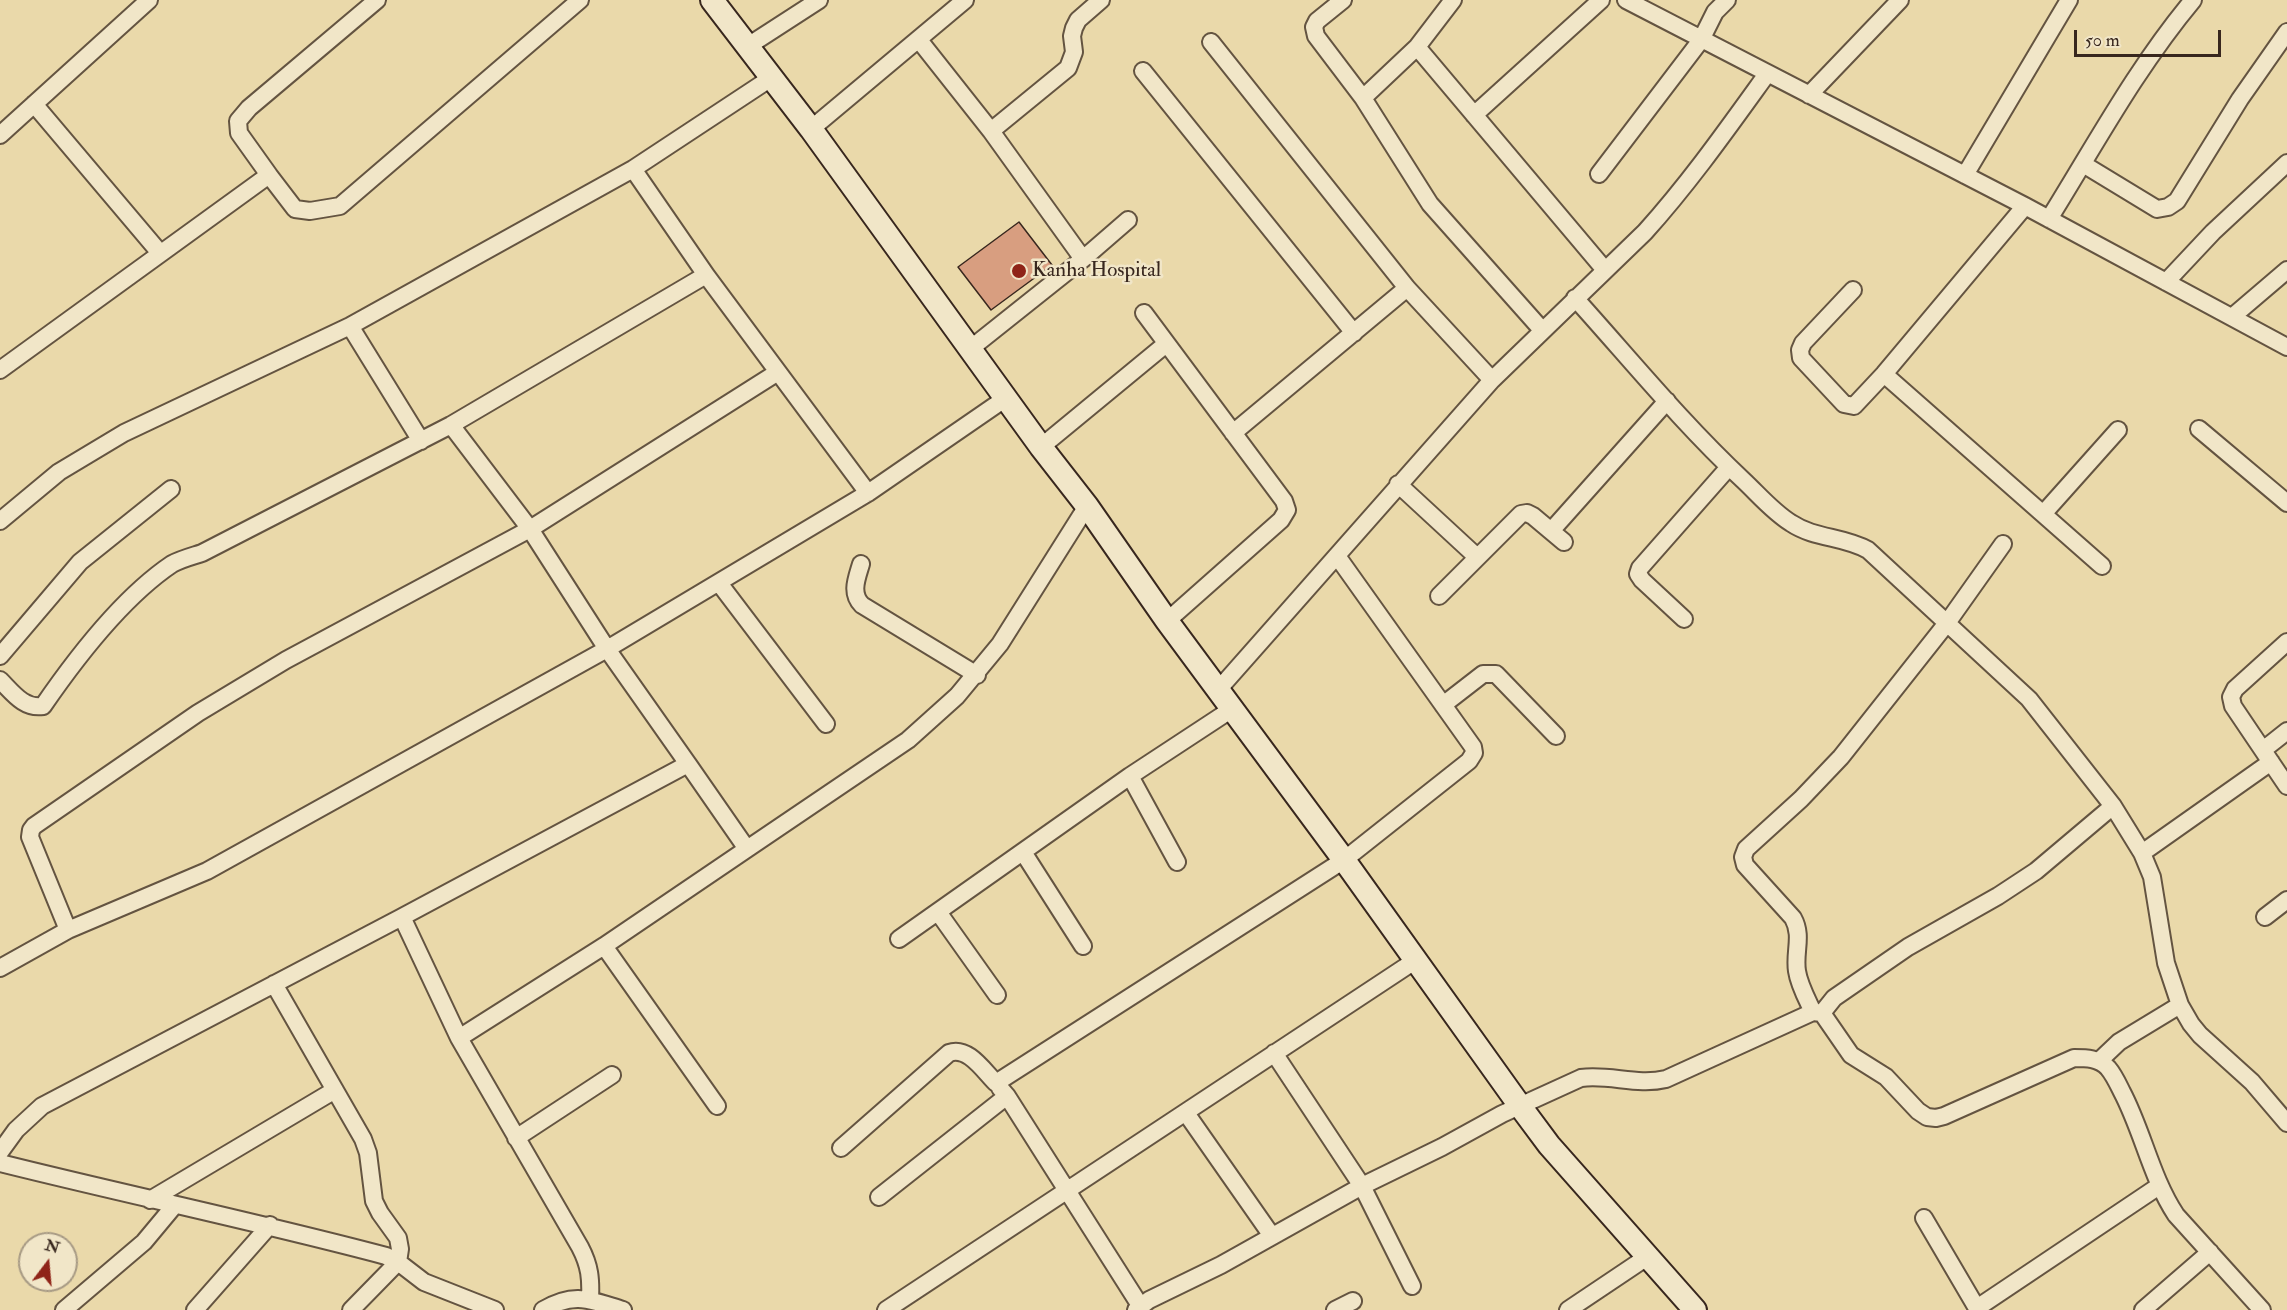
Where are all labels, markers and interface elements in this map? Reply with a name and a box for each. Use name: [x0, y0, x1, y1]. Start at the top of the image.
scale bar: [2077, 18, 2224, 56]
text: 50 m: [2085, 29, 2120, 52]
place label: Kanha Hospital: [1032, 258, 1161, 284]
marker: Kanha Hospital: [1010, 262, 1028, 280]
north arrow: [18, 1232, 78, 1292]
text: N: [43, 1235, 62, 1258]

